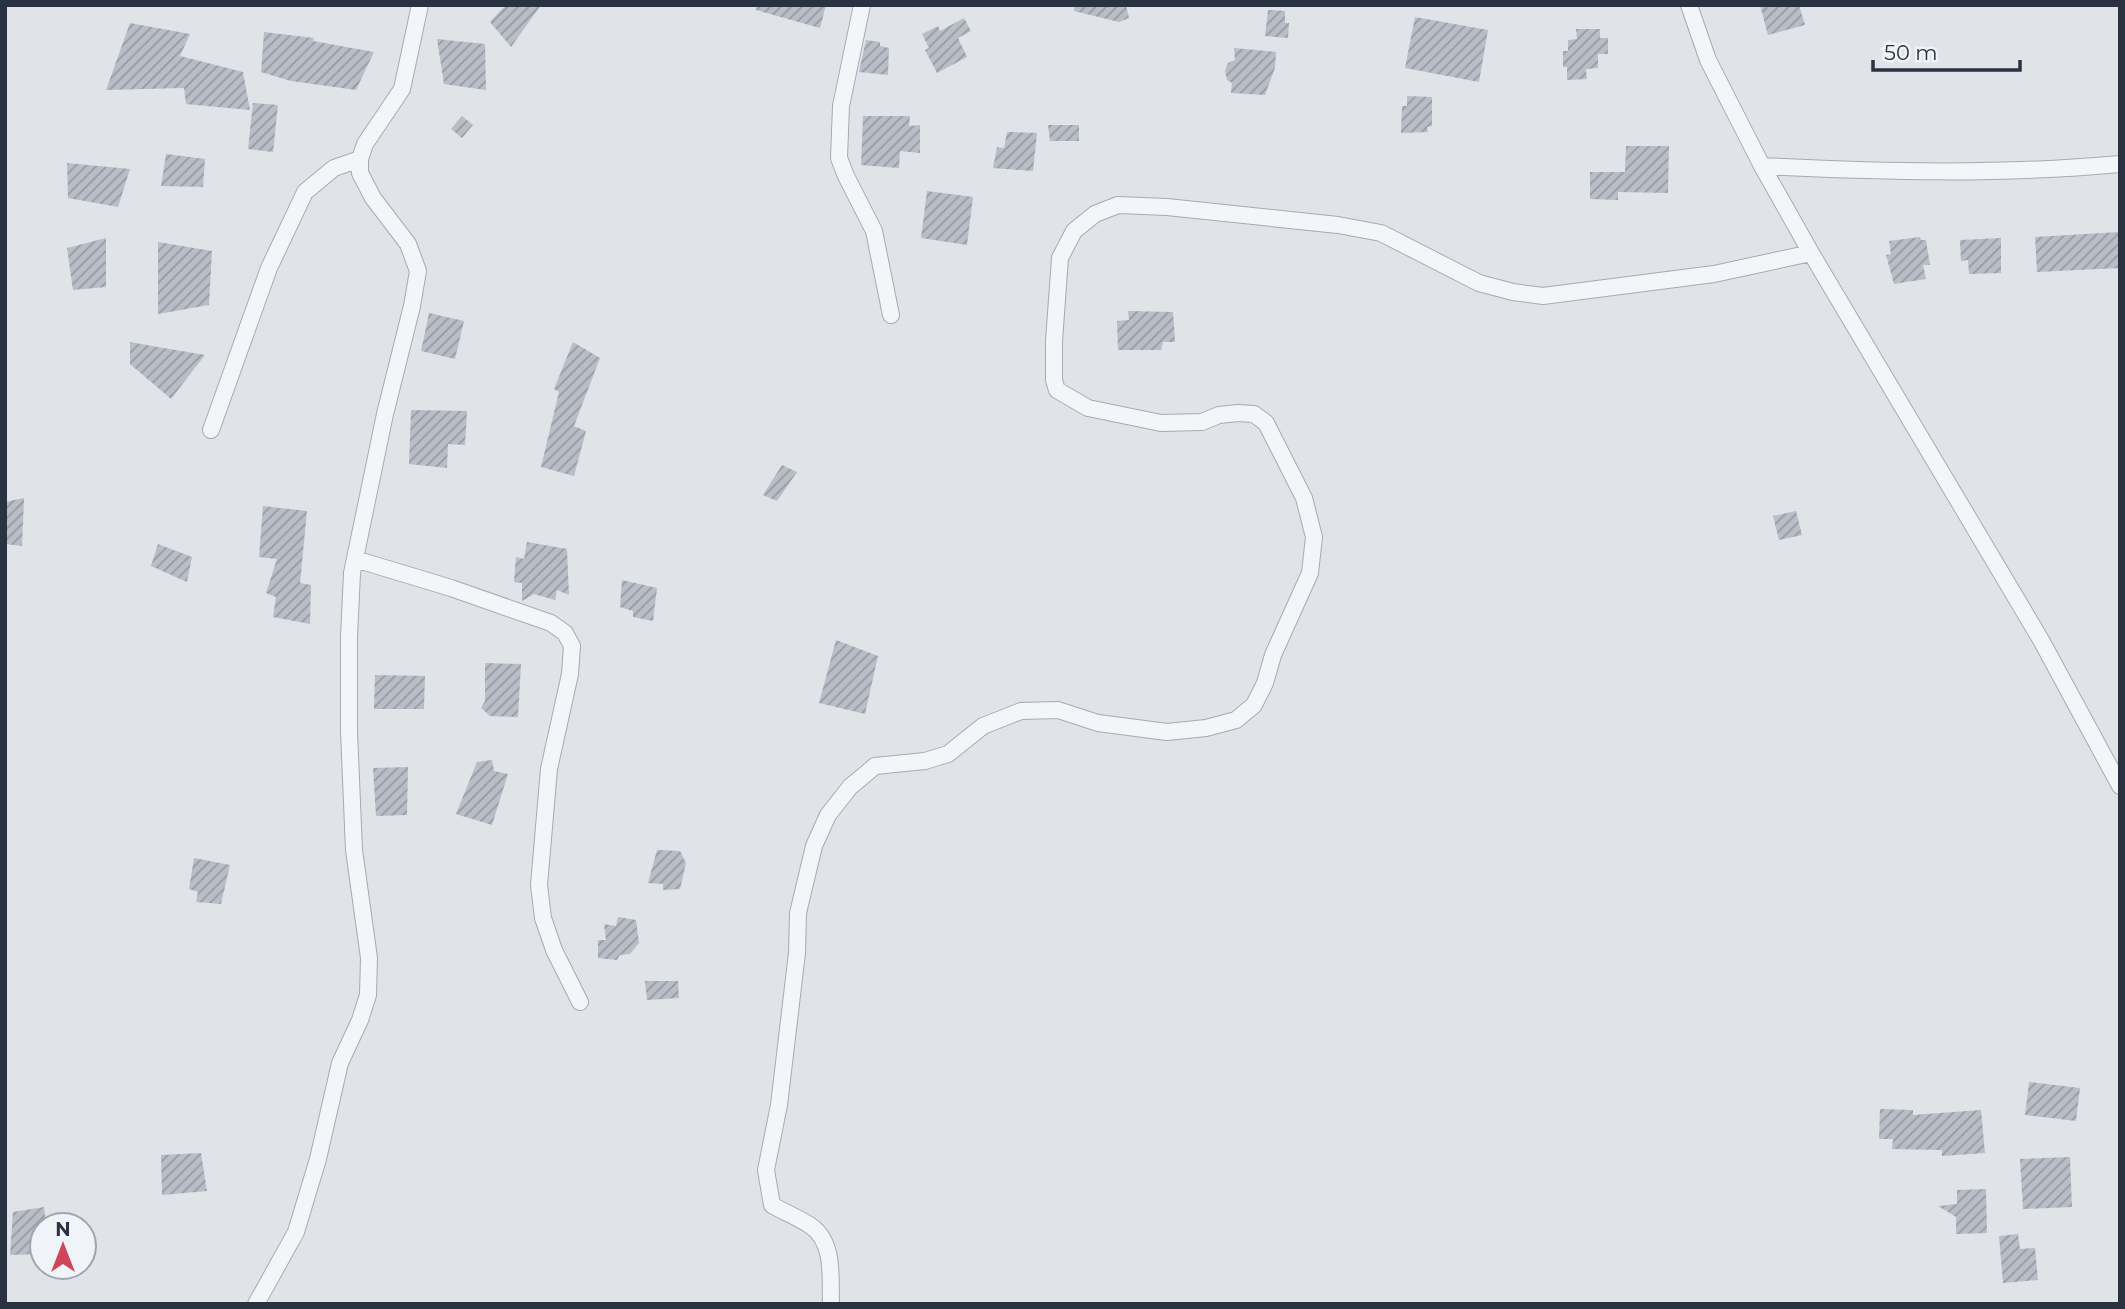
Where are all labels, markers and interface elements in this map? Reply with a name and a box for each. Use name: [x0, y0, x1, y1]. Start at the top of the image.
scale bar: [1873, 28, 2020, 72]
text: 50 m: [1884, 40, 1938, 65]
north arrow: [28, 1211, 98, 1281]
text: N: [55, 1218, 71, 1241]

